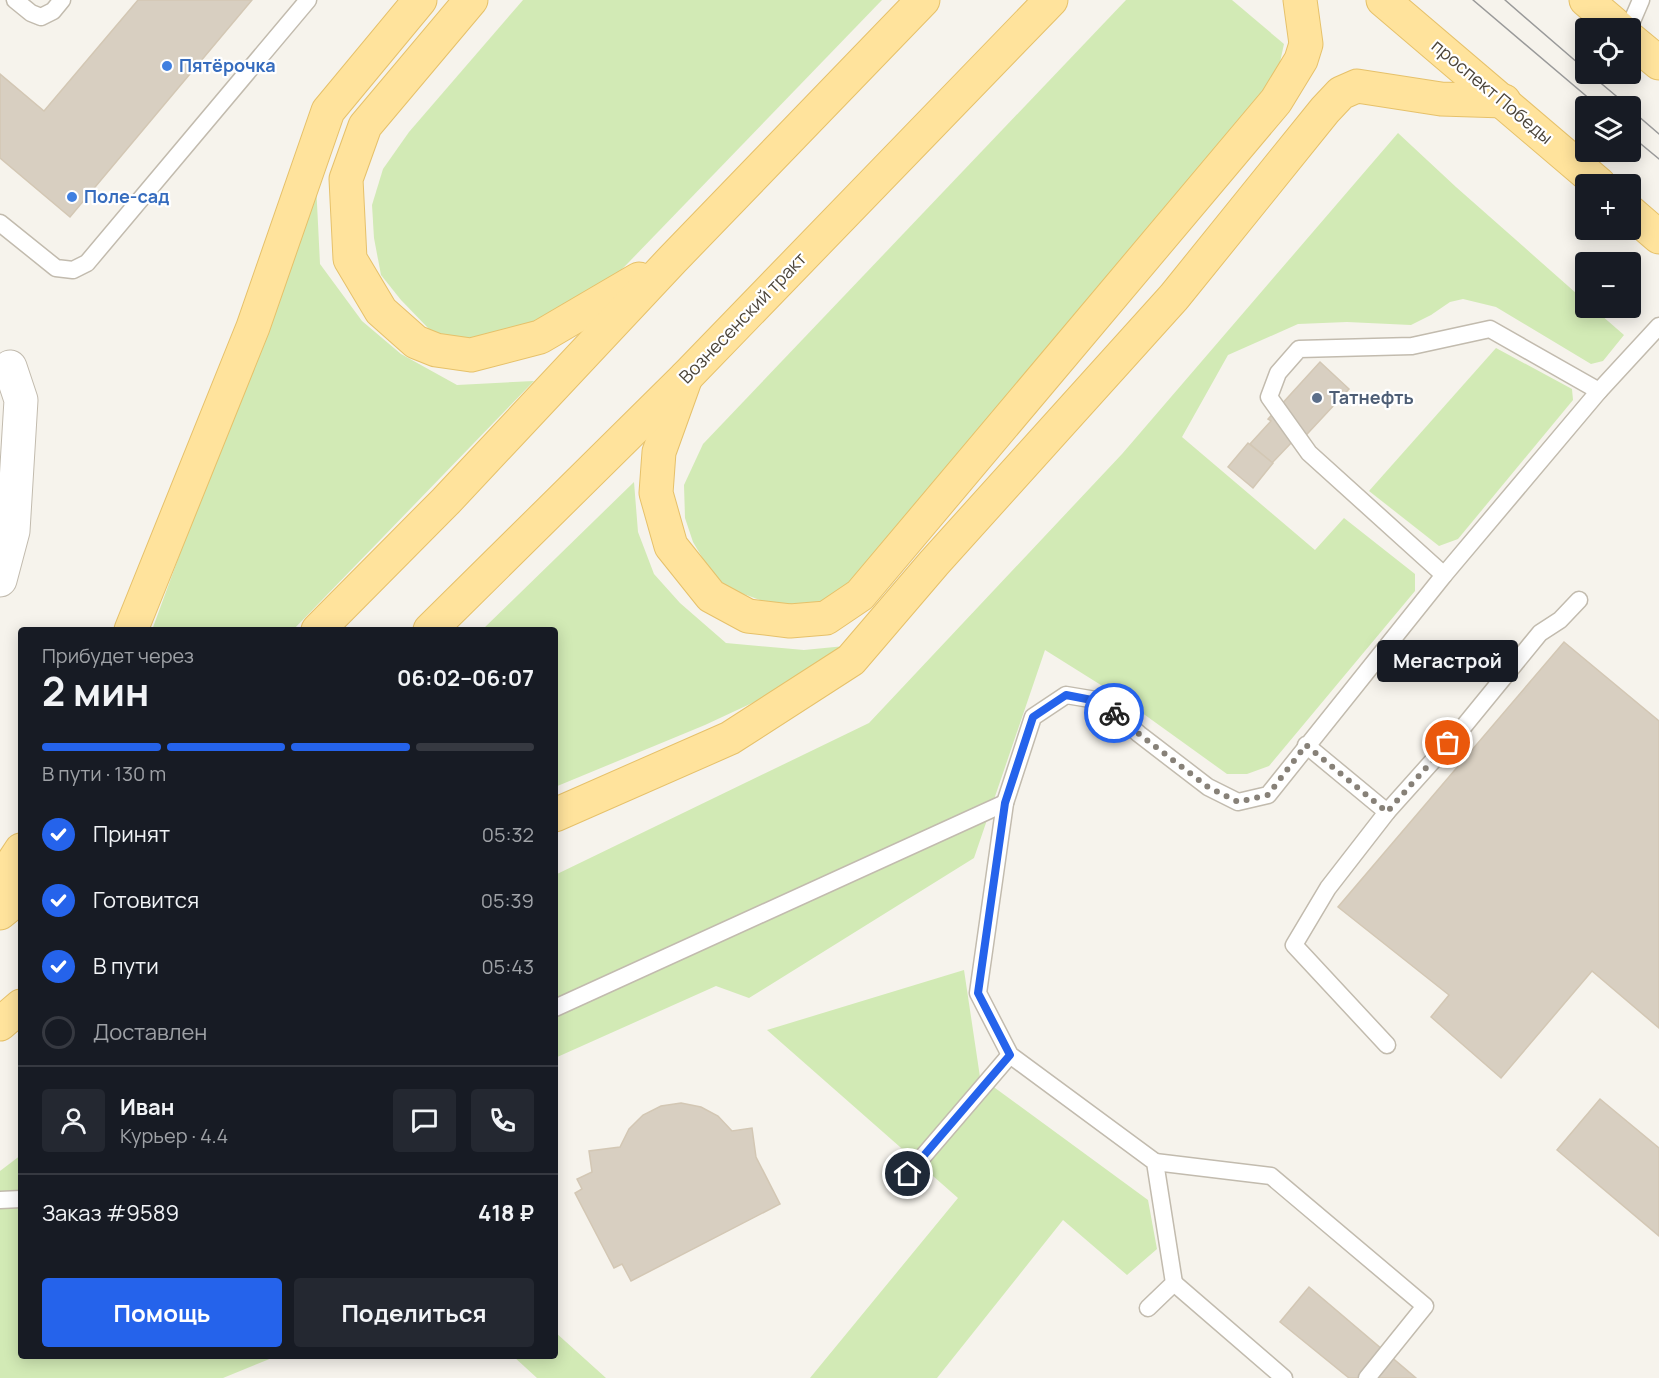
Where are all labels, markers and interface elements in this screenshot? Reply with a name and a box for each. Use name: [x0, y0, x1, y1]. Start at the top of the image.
map controls: [1575, 18, 1641, 318]
button: locate: [1575, 18, 1641, 84]
street label: проспект Победы: [1427, 34, 1558, 149]
place label: Пятёрочка: [179, 53, 276, 77]
marker: Пятёрочка: [160, 59, 174, 73]
button: layers: [1575, 96, 1641, 162]
button: +: [1575, 174, 1641, 240]
place label: Поле-сад: [84, 184, 169, 208]
marker: Поле-сад: [65, 190, 79, 204]
street label: Вознесенский тракт: [673, 246, 811, 388]
button: −: [1575, 252, 1641, 318]
place label: Татнефть: [1329, 385, 1414, 409]
marker: Татнефть: [1310, 391, 1324, 405]
callout: Мегастрой: [1378, 641, 1518, 683]
text: Прибудет через: [42, 642, 194, 669]
text: Мегастрой: [1393, 647, 1502, 674]
text: 06:02–06:07: [397, 663, 534, 693]
text: 2 мин: [42, 664, 149, 718]
courier: [1084, 683, 1144, 743]
icon: bike: [1098, 697, 1131, 730]
pin: [1422, 717, 1473, 768]
icon: bag: [1431, 726, 1464, 759]
text: В пути · 130 m: [42, 760, 166, 787]
icon: check: [42, 818, 75, 851]
text: Принят: [93, 819, 170, 849]
text: 05:32: [482, 821, 534, 848]
icon: check: [42, 884, 75, 917]
text: Готовится: [93, 885, 199, 915]
text: 05:39: [481, 887, 534, 914]
icon: check: [42, 950, 75, 983]
text: В пути: [93, 951, 159, 981]
text: 05:43: [481, 953, 534, 980]
text: Доставлен: [93, 1017, 207, 1047]
button: person: [42, 1089, 105, 1152]
button: chat: [393, 1089, 456, 1152]
button: phone: [471, 1089, 534, 1152]
text: Иван: [120, 1092, 174, 1122]
text: Курьер · 4.4: [120, 1122, 228, 1149]
pin: [882, 1148, 933, 1199]
icon: home: [891, 1157, 924, 1190]
text: Заказ #9589: [42, 1198, 179, 1228]
text: 418 ₽: [478, 1198, 534, 1228]
button: Помощь: [42, 1278, 282, 1347]
button: Поделиться: [294, 1278, 534, 1347]

